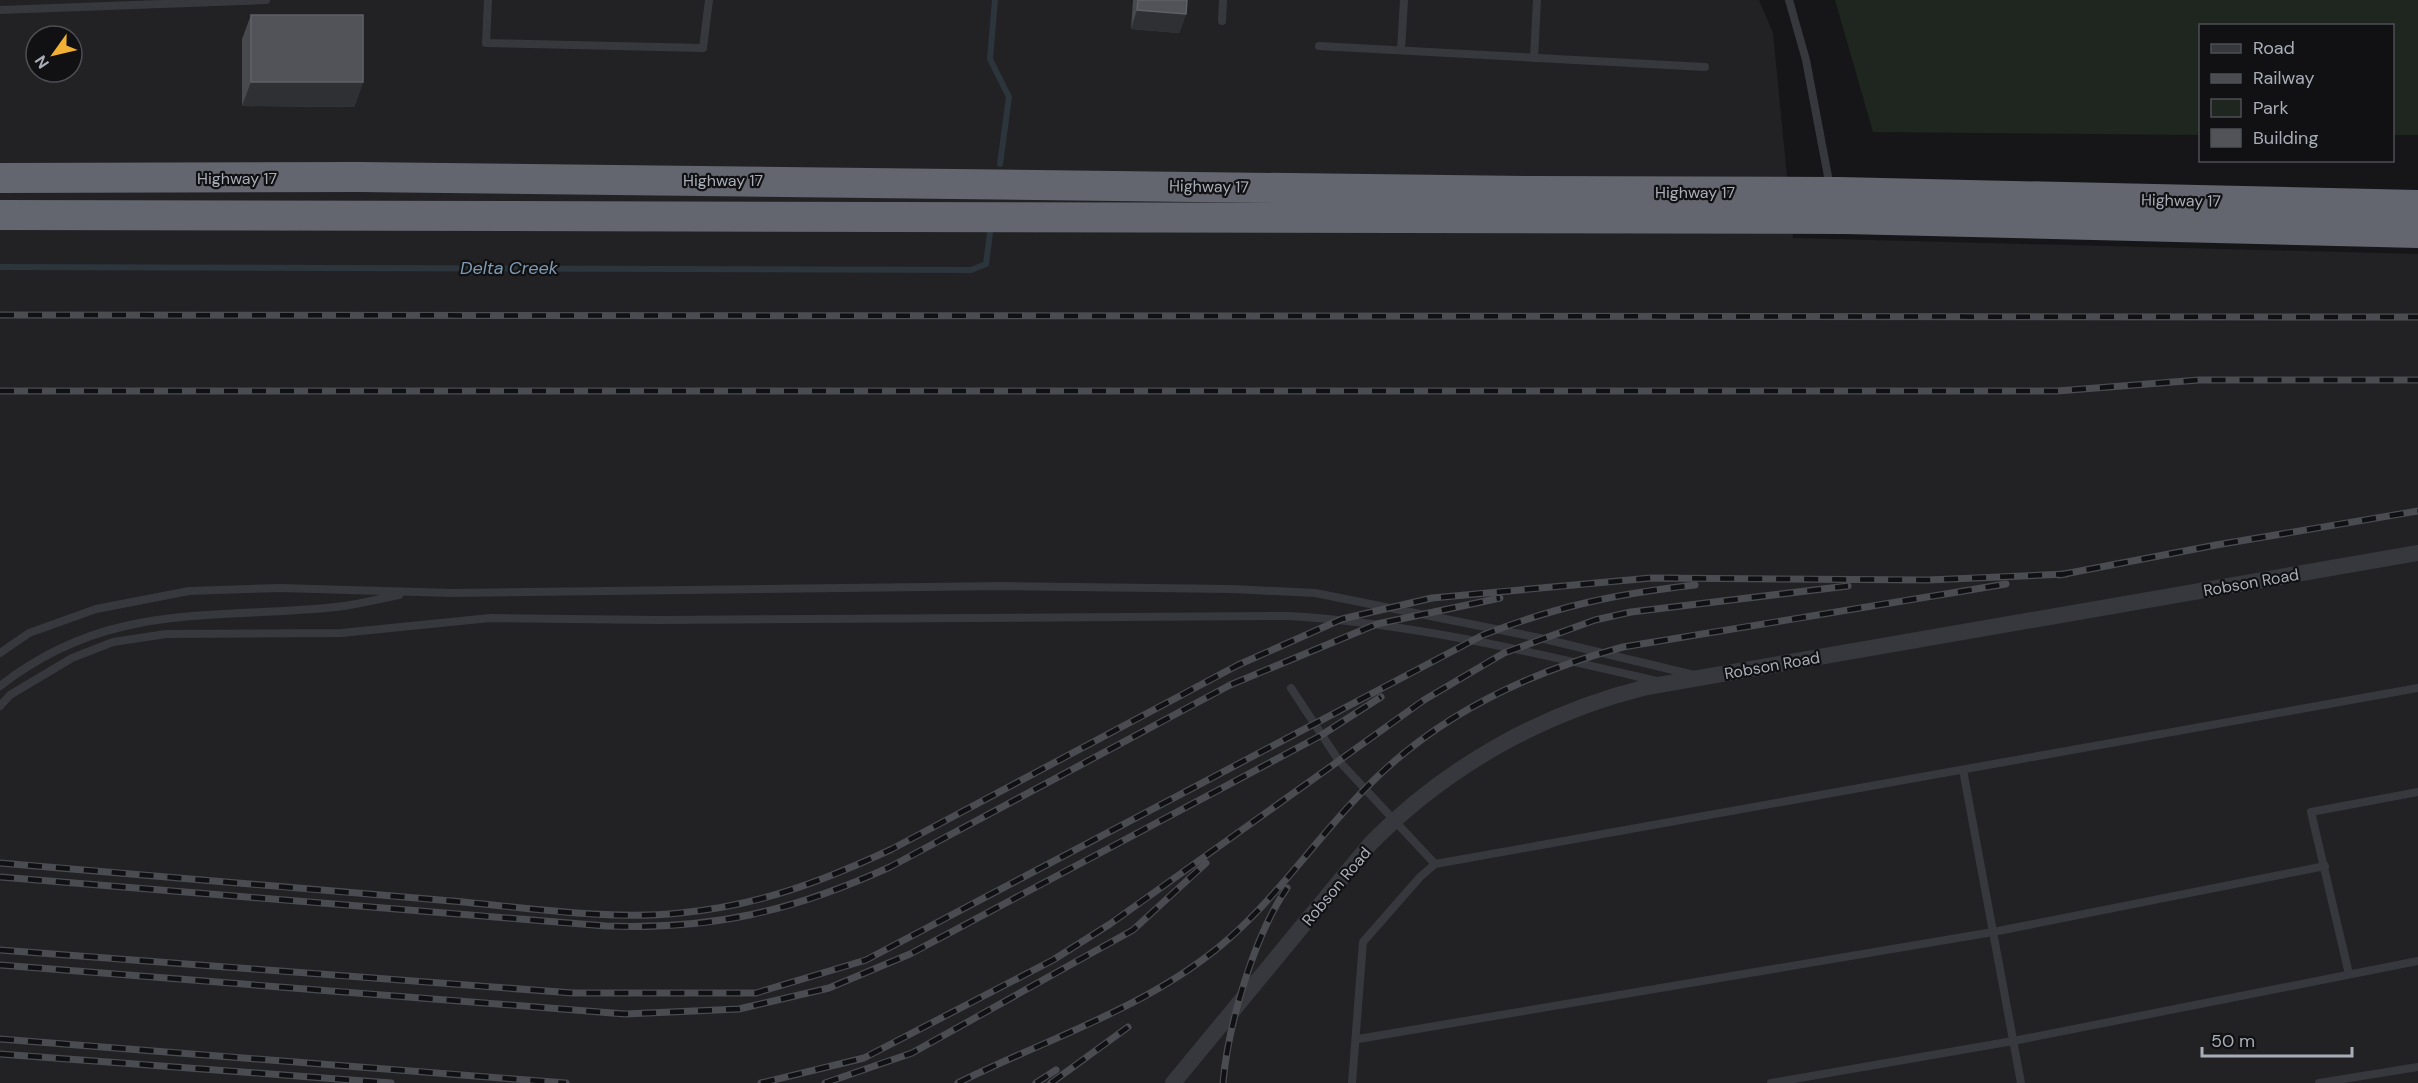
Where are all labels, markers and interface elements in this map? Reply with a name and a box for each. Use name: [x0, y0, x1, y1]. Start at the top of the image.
north arrow: [24, 24, 84, 84]
legend: [2199, 24, 2394, 162]
text: Road: [2253, 36, 2295, 60]
text: N: [30, 51, 54, 73]
text: Railway: [2253, 66, 2315, 90]
text: Park: [2253, 96, 2289, 120]
text: Building: [2253, 126, 2318, 150]
street label: Highway 17: [197, 168, 277, 189]
street label: Highway 17: [683, 170, 763, 191]
street label: Highway 17: [1169, 175, 1249, 198]
street label: Highway 17: [1655, 182, 1735, 203]
street label: Highway 17: [2141, 189, 2221, 212]
water label: Delta Creek: [460, 256, 559, 280]
street label: Robson Road: [2202, 564, 2301, 601]
street label: Robson Road: [1723, 647, 1822, 684]
street label: Robson Road: [1297, 843, 1376, 930]
scale bar: [2202, 1020, 2352, 1058]
text: 50 m: [2211, 1029, 2255, 1053]

